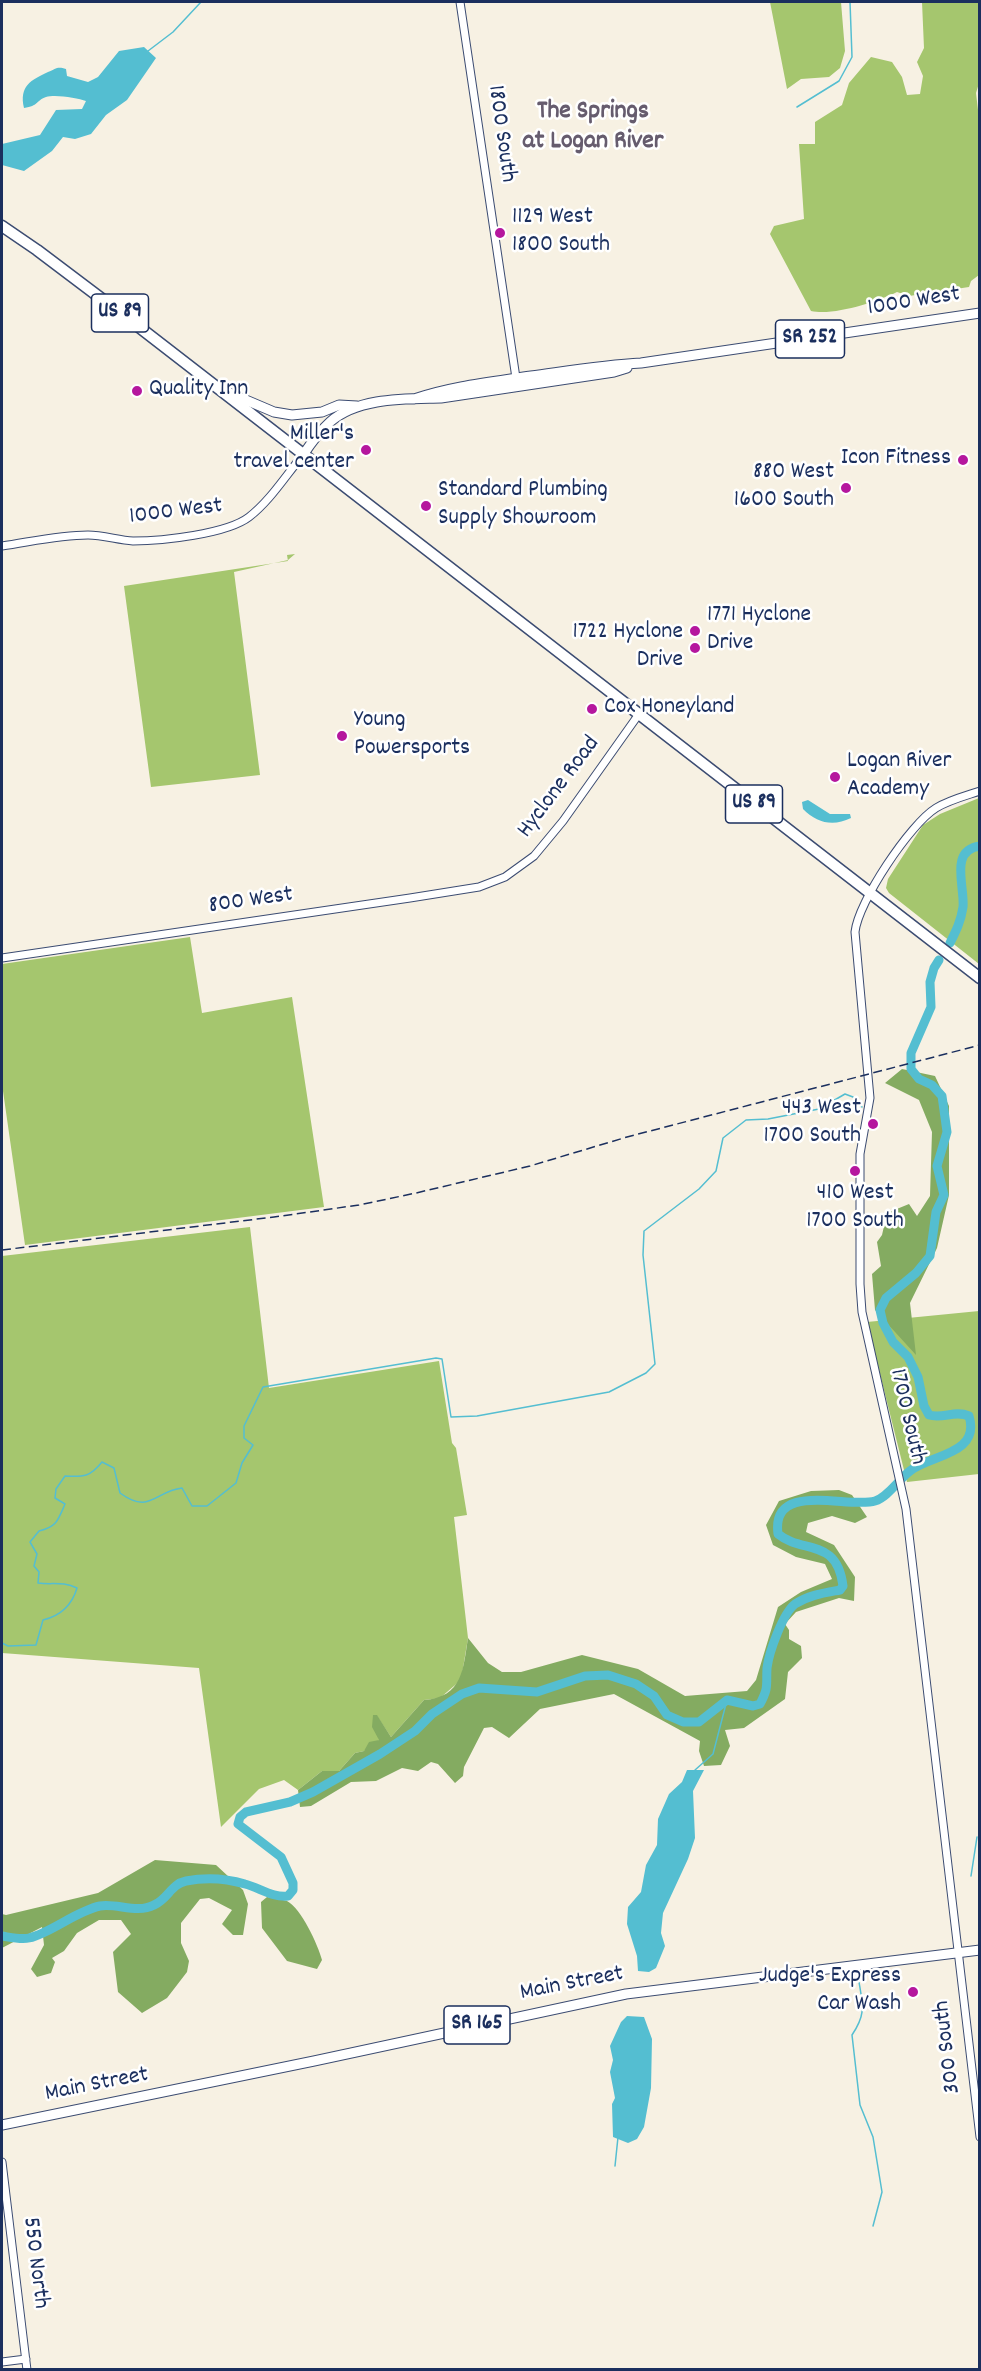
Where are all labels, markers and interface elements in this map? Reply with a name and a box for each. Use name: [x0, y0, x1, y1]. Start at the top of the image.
street label: 1800 South: [479, 83, 521, 185]
district label: The Springs at Logan River: [523, 97, 663, 158]
place label: 1129 West 1800 South: [512, 205, 610, 261]
marker: 1129 West 1800 South: [493, 226, 507, 240]
street label: 1000 West: [866, 281, 962, 325]
road number: US 89: [92, 294, 148, 332]
road number: SR 252: [776, 320, 844, 358]
place label: Quality Inn: [149, 377, 248, 405]
marker: Quality Inn: [130, 384, 144, 398]
place label: Miller's travel center: [234, 422, 354, 478]
marker: Miller's travel center: [359, 443, 373, 457]
place label: Icon Fitness: [841, 446, 951, 474]
marker: Icon Fitness: [956, 453, 970, 467]
place label: 880 West 1600 South: [734, 460, 834, 516]
place label: Standard Plumbing Supply Showroom: [438, 478, 608, 534]
marker: 880 West 1600 South: [839, 481, 853, 495]
street label: 1000 West: [128, 493, 224, 533]
marker: Standard Plumbing Supply Showroom: [419, 499, 433, 513]
place label: 1771 Hyclone Drive: [707, 603, 811, 659]
place label: 1722 Hyclone Drive: [572, 620, 683, 676]
marker: 1771 Hyclone Drive: [688, 624, 702, 638]
marker: 1722 Hyclone Drive: [688, 641, 702, 655]
place label: Cox Honeyland: [604, 695, 735, 723]
marker: Cox Honeyland: [585, 702, 599, 716]
place label: Young Powersports: [354, 708, 470, 764]
marker: Young Powersports: [335, 729, 349, 743]
street label: Hyclone Road: [512, 731, 608, 845]
place label: Logan River Academy: [847, 749, 951, 805]
marker: Logan River Academy: [828, 770, 842, 784]
road number: US 89: [726, 785, 783, 823]
street label: 800 West: [207, 882, 295, 922]
place label: 443 West 1700 South: [763, 1096, 861, 1152]
marker: 443 West 1700 South: [866, 1117, 880, 1131]
marker: 410 West 1700 South: [848, 1164, 862, 1178]
place label: 410 West 1700 South: [806, 1181, 904, 1237]
street label: 1700 South: [881, 1366, 931, 1468]
street label: Main Street: [518, 1961, 626, 2009]
place label: Judge's Express Car Wash: [759, 1964, 901, 2020]
marker: Judge's Express Car Wash: [906, 1985, 920, 1999]
street label: 300 South: [929, 1999, 969, 2095]
road number: SR 165: [444, 2006, 510, 2044]
street label: Main Street: [43, 2062, 151, 2110]
street label: 550 North: [14, 2216, 54, 2310]

